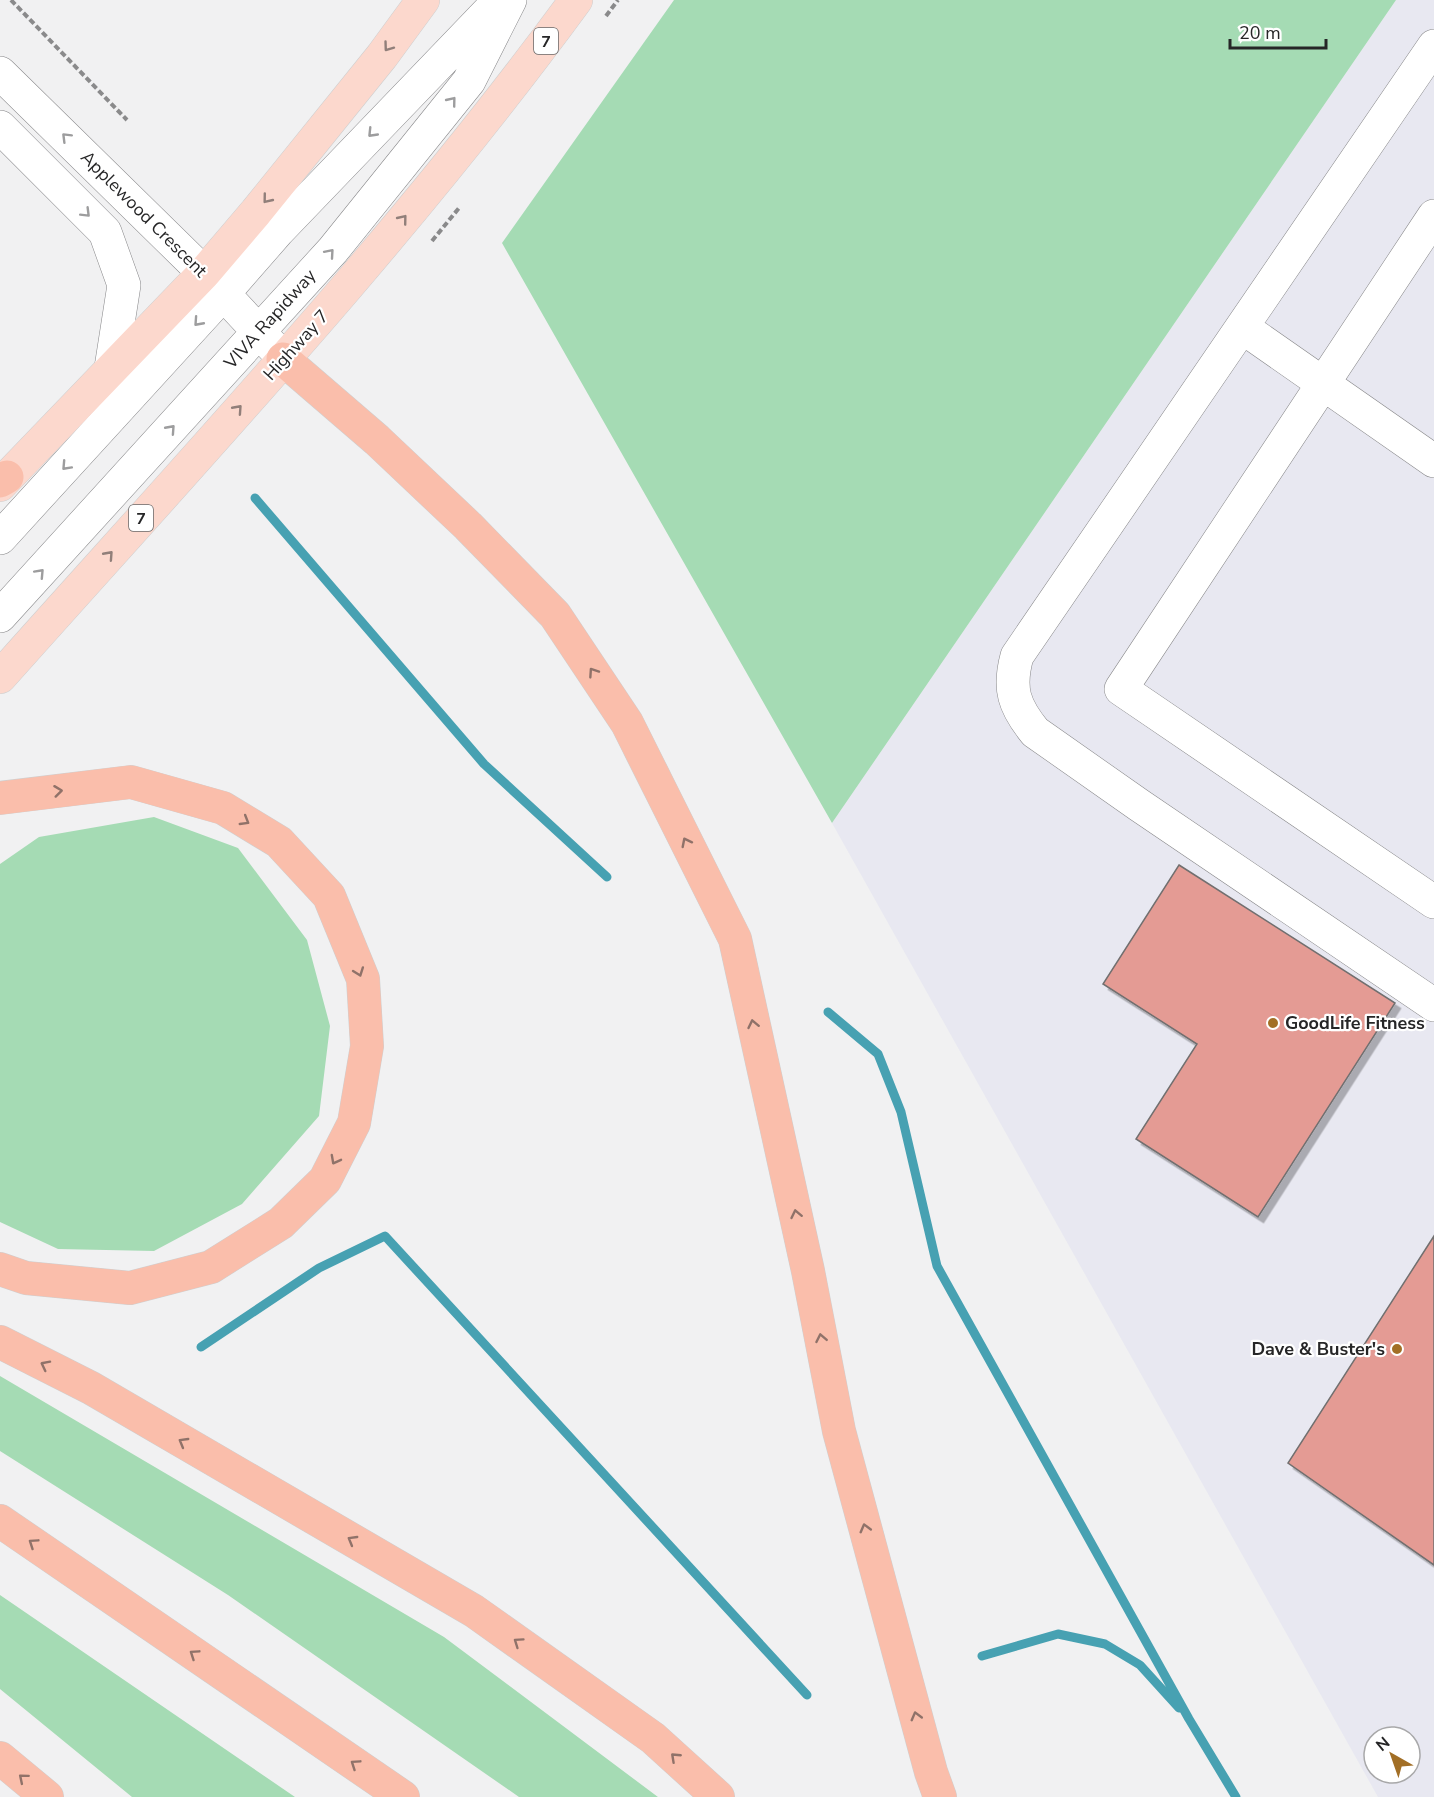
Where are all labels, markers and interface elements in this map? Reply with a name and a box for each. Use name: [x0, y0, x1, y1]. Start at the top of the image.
scale bar: [1230, 12, 1326, 50]
text: 20 m: [1239, 21, 1281, 45]
road number: 7: [534, 28, 558, 54]
one-way arrow: [385, 41, 396, 52]
one-way arrow: [445, 97, 456, 108]
one-way arrow: [368, 126, 379, 136]
one-way arrow: [63, 133, 74, 144]
street label: Applewood Crescent: [75, 145, 213, 283]
one-way arrow: [263, 193, 274, 204]
one-way arrow: [79, 206, 90, 217]
one-way arrow: [396, 215, 407, 226]
one-way arrow: [323, 249, 334, 260]
street label: VIVA Rapidway: [218, 263, 322, 375]
street label: Highway 7: [258, 304, 334, 386]
one-way arrow: [194, 316, 205, 326]
one-way arrow: [231, 406, 242, 416]
one-way arrow: [164, 425, 175, 436]
one-way arrow: [62, 460, 73, 470]
road number: 7: [129, 505, 153, 531]
one-way arrow: [102, 551, 113, 562]
one-way arrow: [33, 569, 44, 580]
one-way arrow: [589, 667, 600, 678]
one-way arrow: [53, 785, 63, 798]
one-way arrow: [239, 814, 249, 826]
one-way arrow: [682, 838, 694, 849]
one-way arrow: [352, 966, 365, 976]
place label: GoodLife Fitness: [1285, 1011, 1425, 1035]
marker: GoodLife Fitness: [1266, 1016, 1280, 1030]
one-way arrow: [748, 1019, 761, 1029]
one-way arrow: [331, 1154, 342, 1164]
one-way arrow: [790, 1209, 803, 1219]
one-way arrow: [815, 1333, 828, 1343]
place label: Dave & Buster's: [1251, 1337, 1385, 1361]
marker: Dave & Buster's: [1390, 1342, 1404, 1356]
one-way arrow: [41, 1361, 52, 1372]
one-way arrow: [179, 1438, 189, 1449]
one-way arrow: [860, 1523, 872, 1534]
one-way arrow: [348, 1536, 358, 1548]
one-way arrow: [29, 1539, 40, 1550]
one-way arrow: [513, 1638, 524, 1649]
one-way arrow: [190, 1650, 201, 1661]
one-way arrow: [911, 1711, 923, 1722]
north arrow: [1362, 1725, 1422, 1785]
text: N: [1371, 1732, 1395, 1757]
one-way arrow: [671, 1754, 682, 1765]
one-way arrow: [351, 1760, 362, 1771]
one-way arrow: [19, 1774, 30, 1785]

